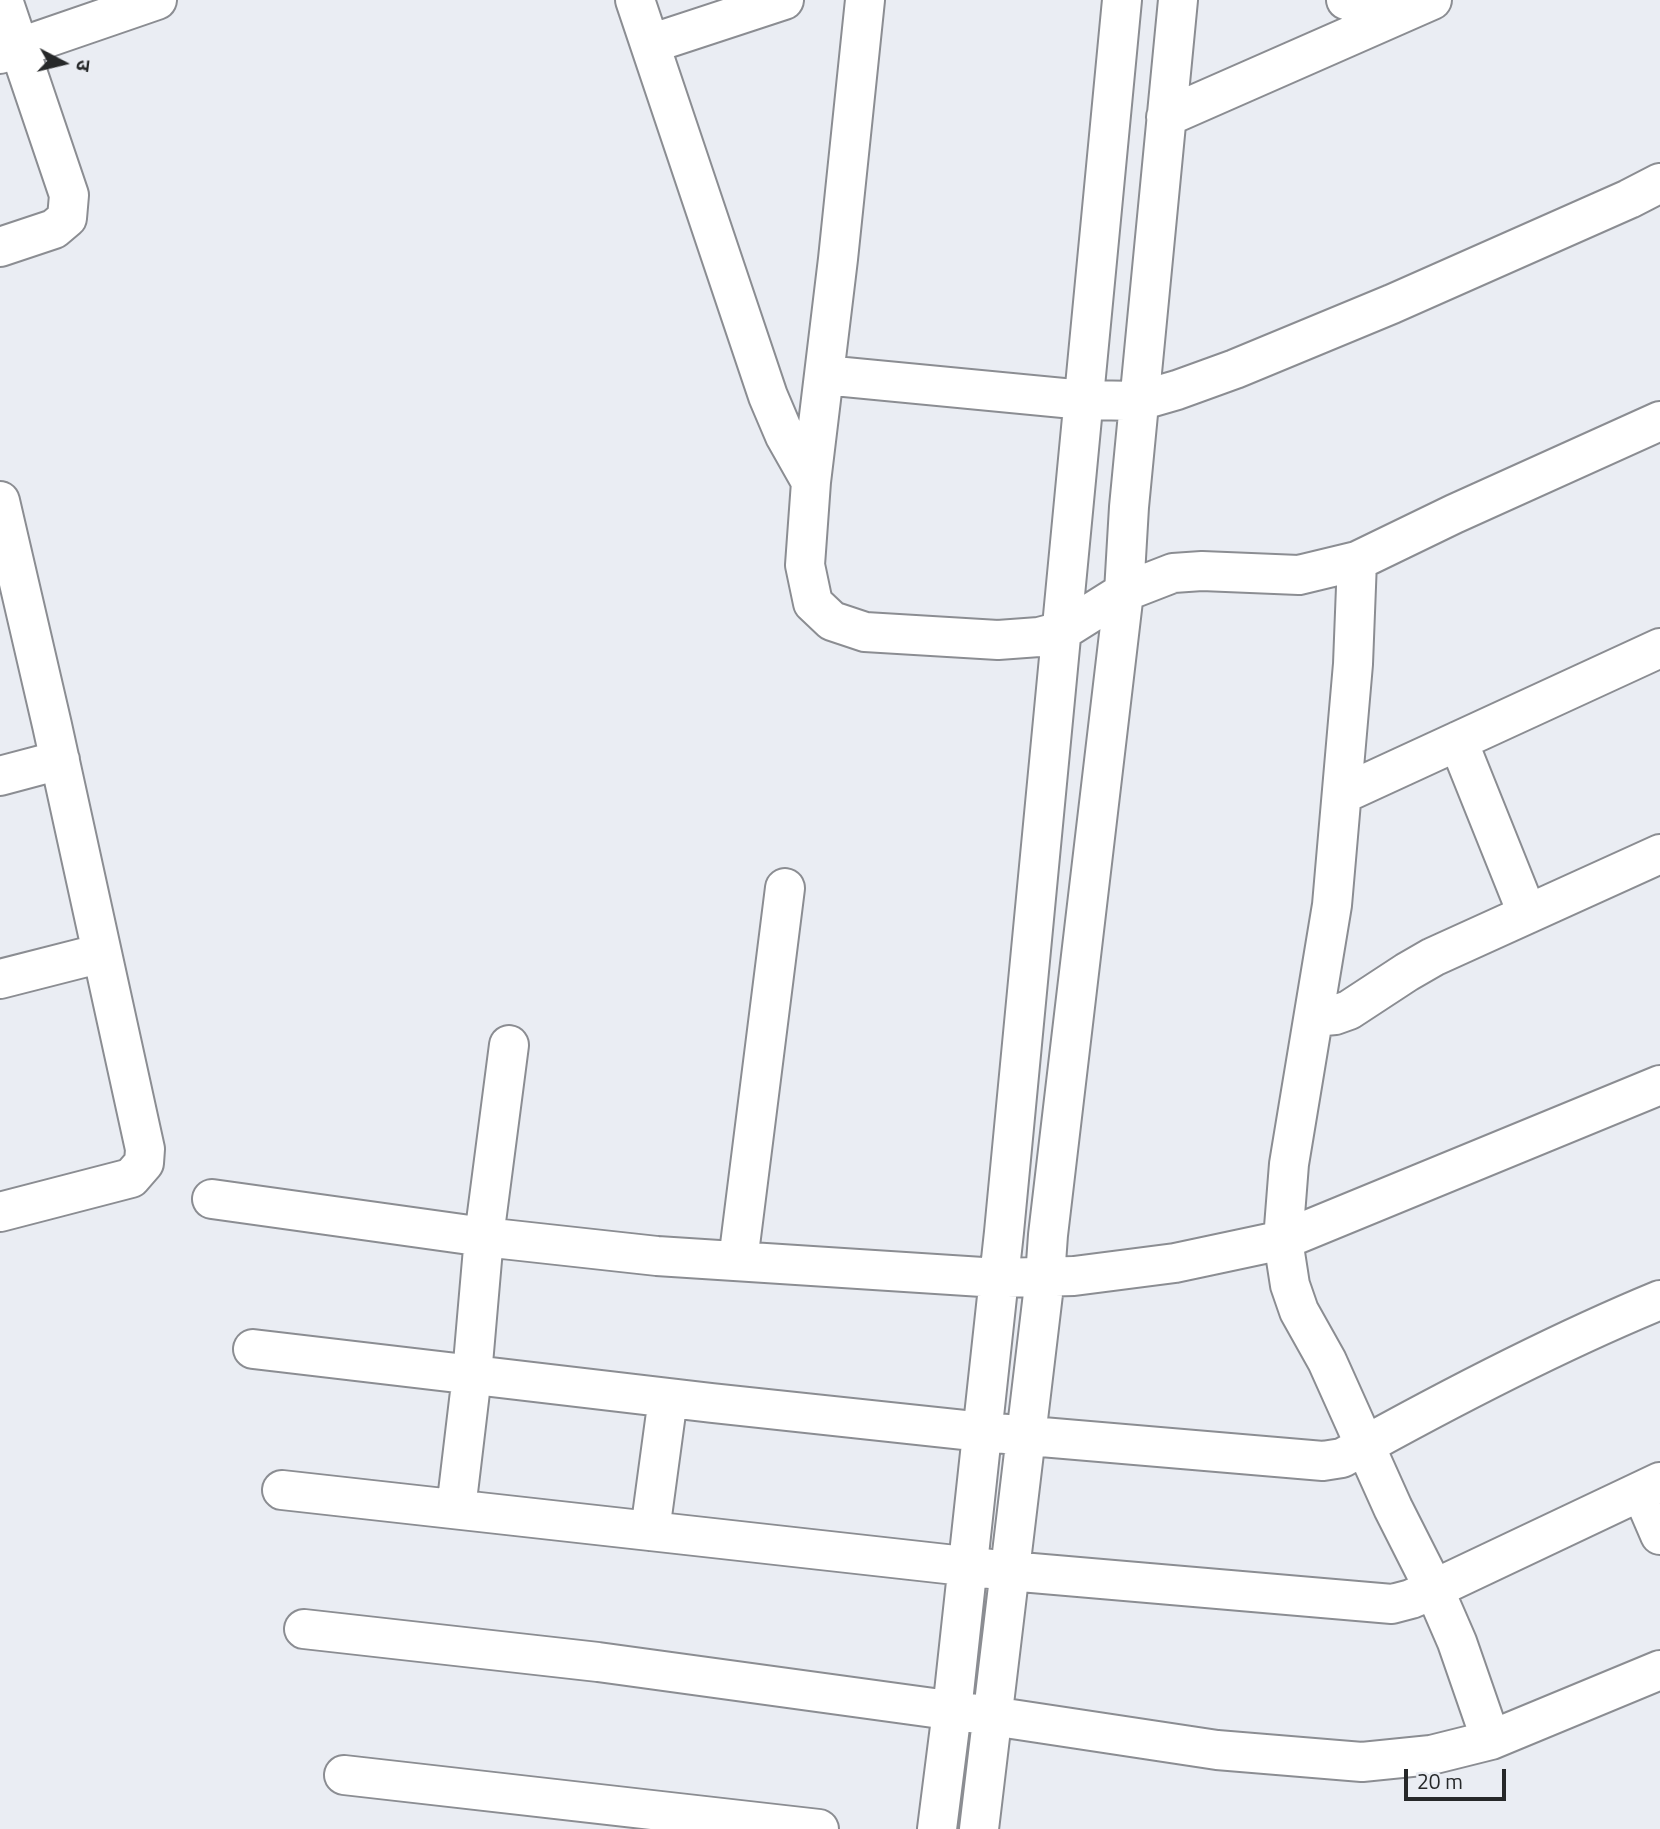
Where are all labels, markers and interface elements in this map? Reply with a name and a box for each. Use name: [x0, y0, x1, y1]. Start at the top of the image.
north arrow: [28, 28, 98, 98]
text: उ: [69, 58, 99, 73]
scale bar: [1408, 1756, 1510, 1800]
text: 20 m: [1417, 1765, 1463, 1797]

